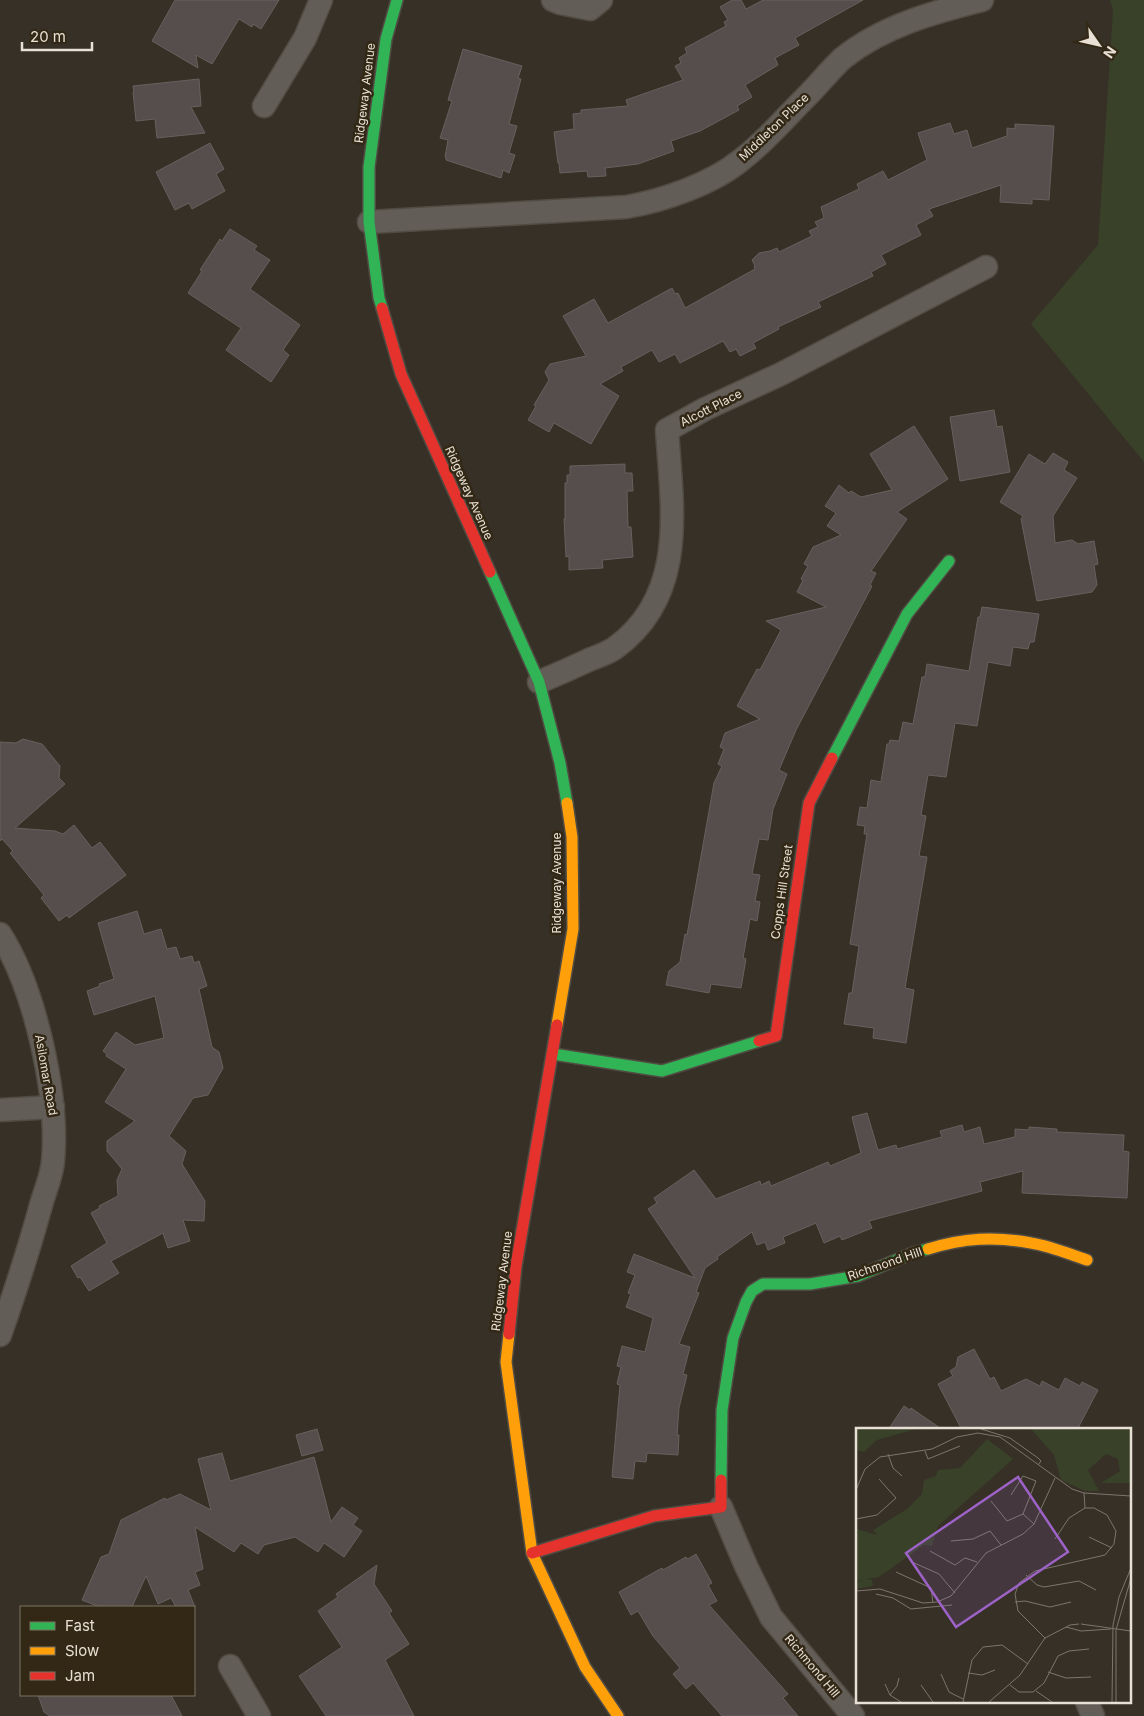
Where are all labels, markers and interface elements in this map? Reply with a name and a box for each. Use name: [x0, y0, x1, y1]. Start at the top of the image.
scale bar: [22, 20, 92, 52]
north arrow: [1074, 20, 1124, 70]
text: 20 m: [30, 27, 66, 46]
street label: Ridgeway Avenue: [351, 42, 378, 144]
text: N: [1100, 43, 1120, 62]
street label: Middleton Place: [736, 90, 812, 164]
street label: Alcott Place: [677, 386, 744, 430]
street label: Ridgeway Avenue: [442, 444, 497, 542]
street label: Ridgeway Avenue: [549, 833, 564, 933]
street label: Copps Hill Street: [767, 844, 796, 940]
street label: Asilomar Road: [32, 1033, 61, 1116]
street label: Ridgeway Avenue: [488, 1230, 515, 1332]
street label: Richmond Hill: [846, 1244, 924, 1283]
inset map: [856, 1428, 1132, 1704]
legend: [20, 1606, 195, 1696]
text: Fast: [65, 1616, 95, 1635]
street label: Richmond Hill: [782, 1631, 843, 1700]
text: Slow: [65, 1641, 99, 1660]
text: Jam: [65, 1666, 95, 1685]

